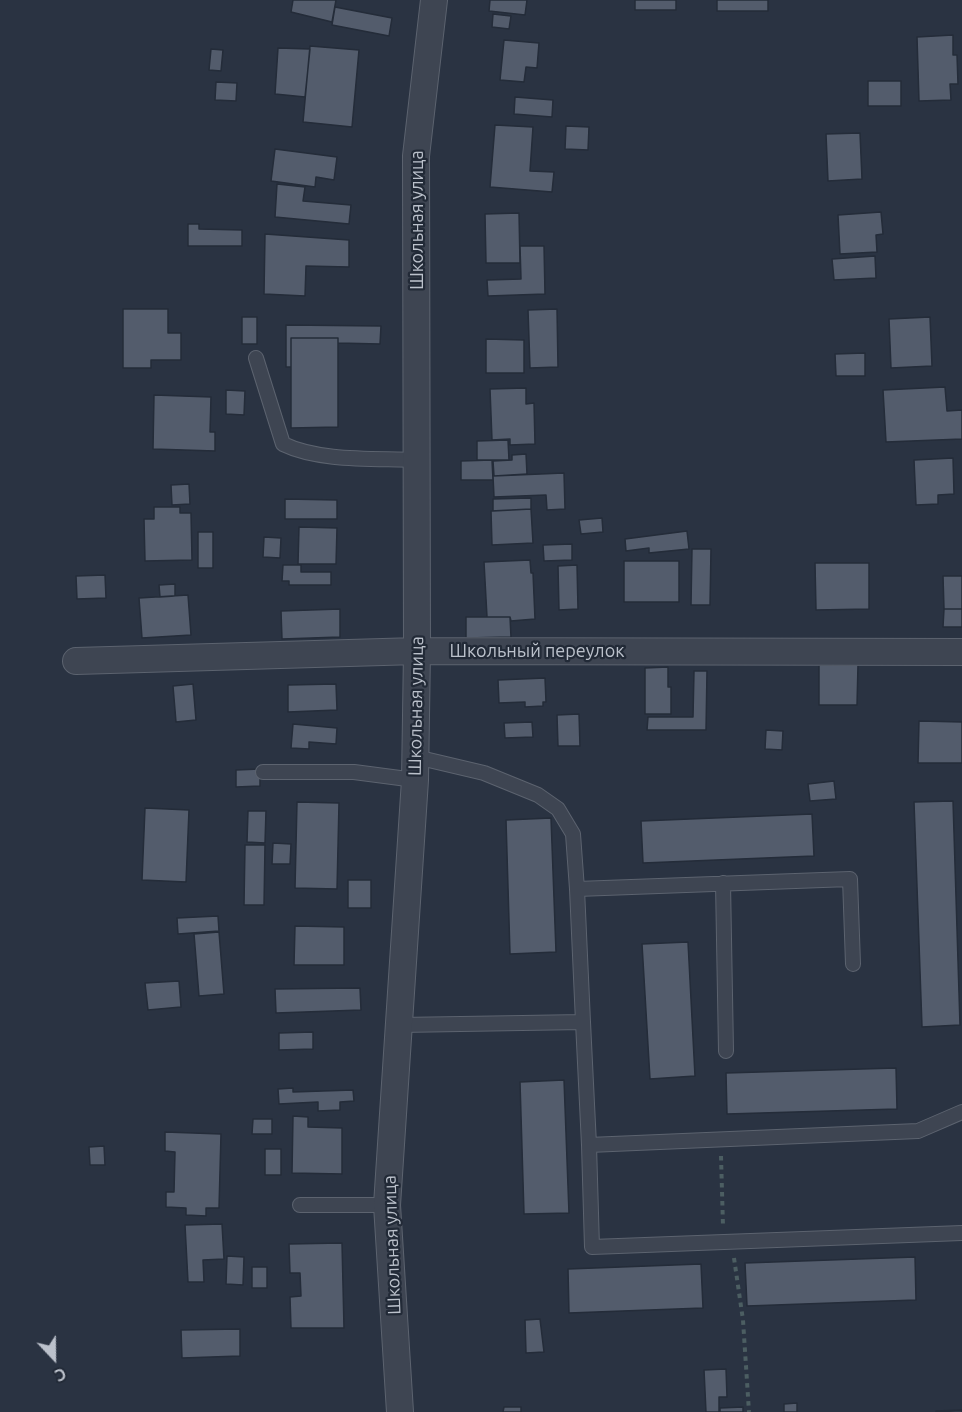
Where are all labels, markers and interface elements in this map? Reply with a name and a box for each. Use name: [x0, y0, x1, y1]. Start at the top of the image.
street label: Школьная улица: [406, 150, 428, 290]
street label: Школьная улица: [404, 636, 428, 776]
street label: Школьный переулок: [450, 640, 624, 662]
street label: Школьная улица: [379, 1175, 405, 1315]
north arrow: [24, 1328, 84, 1388]
text: С: [53, 1364, 69, 1385]

